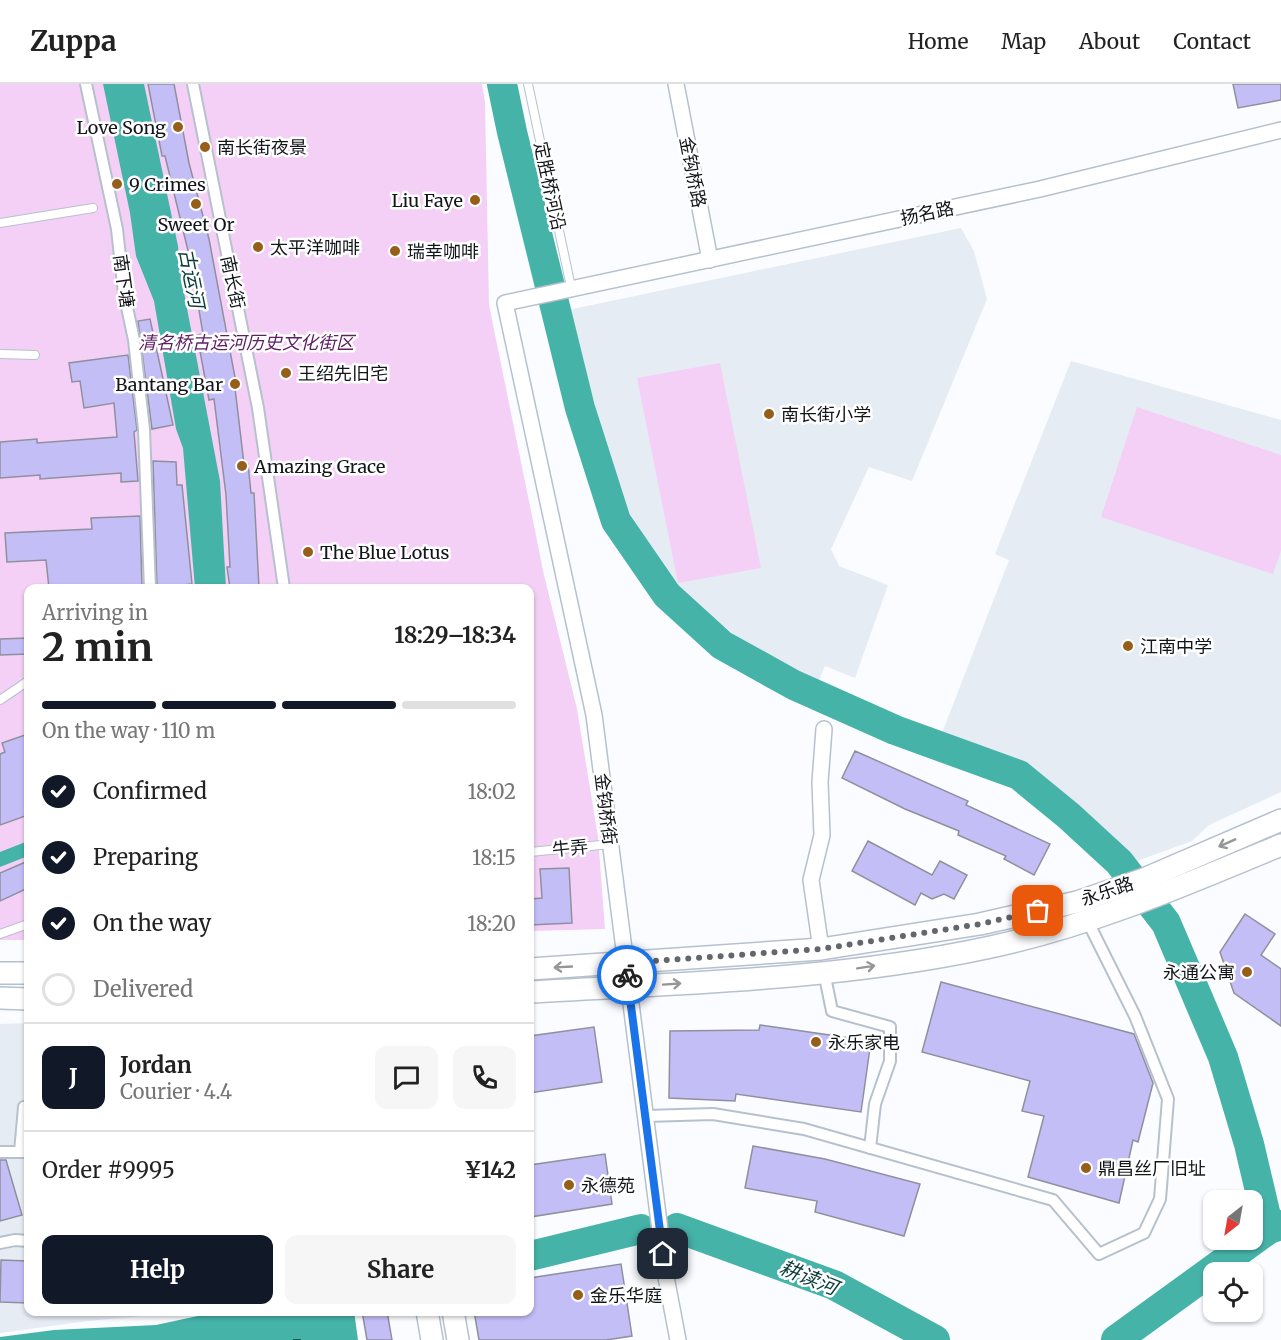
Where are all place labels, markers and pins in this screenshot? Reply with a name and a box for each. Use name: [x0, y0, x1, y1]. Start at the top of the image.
place label: Love Song: [76, 116, 166, 139]
marker: Love Song: [171, 120, 185, 134]
place label: 南长街夜景: [217, 136, 307, 159]
marker: 南长街夜景: [198, 140, 212, 154]
place label: 9 Crimes: [129, 173, 206, 196]
marker: 9 Crimes: [110, 177, 124, 191]
place label: Liu Faye: [391, 189, 463, 212]
marker: Liu Faye: [468, 193, 482, 207]
marker: Sweet Or: [189, 197, 203, 211]
place label: Sweet Or: [157, 213, 235, 236]
place label: 太平洋咖啡: [270, 236, 360, 259]
marker: 太平洋咖啡: [251, 240, 265, 254]
place label: 瑞幸咖啡: [407, 240, 479, 263]
marker: 瑞幸咖啡: [388, 244, 402, 258]
place label: 王绍先旧宅: [298, 362, 388, 385]
marker: 王绍先旧宅: [279, 366, 293, 380]
place label: Bantang Bar: [115, 373, 223, 396]
marker: Bantang Bar: [228, 377, 242, 391]
place label: 南长街小学: [781, 403, 871, 426]
marker: 南长街小学: [762, 407, 776, 421]
place label: Amazing Grace: [253, 455, 385, 478]
marker: Amazing Grace: [235, 459, 249, 473]
place label: The Blue Lotus: [320, 541, 449, 564]
marker: The Blue Lotus: [301, 545, 315, 559]
place label: 江南中学: [1140, 635, 1212, 658]
marker: 江南中学: [1121, 639, 1135, 653]
pin: [1012, 885, 1063, 936]
place label: 永通公寓: [1163, 961, 1235, 984]
marker: 永通公寓: [1240, 965, 1254, 979]
place label: 永乐家电: [828, 1031, 900, 1054]
marker: 永乐家电: [809, 1035, 823, 1049]
place label: 鼎昌丝厂旧址: [1098, 1157, 1206, 1180]
marker: 鼎昌丝厂旧址: [1079, 1161, 1093, 1175]
place label: 永德苑: [581, 1174, 635, 1197]
marker: 永德苑: [562, 1178, 576, 1192]
pin: [637, 1228, 688, 1279]
place label: 金乐华庭: [590, 1284, 662, 1307]
marker: 金乐华庭: [571, 1288, 585, 1302]

